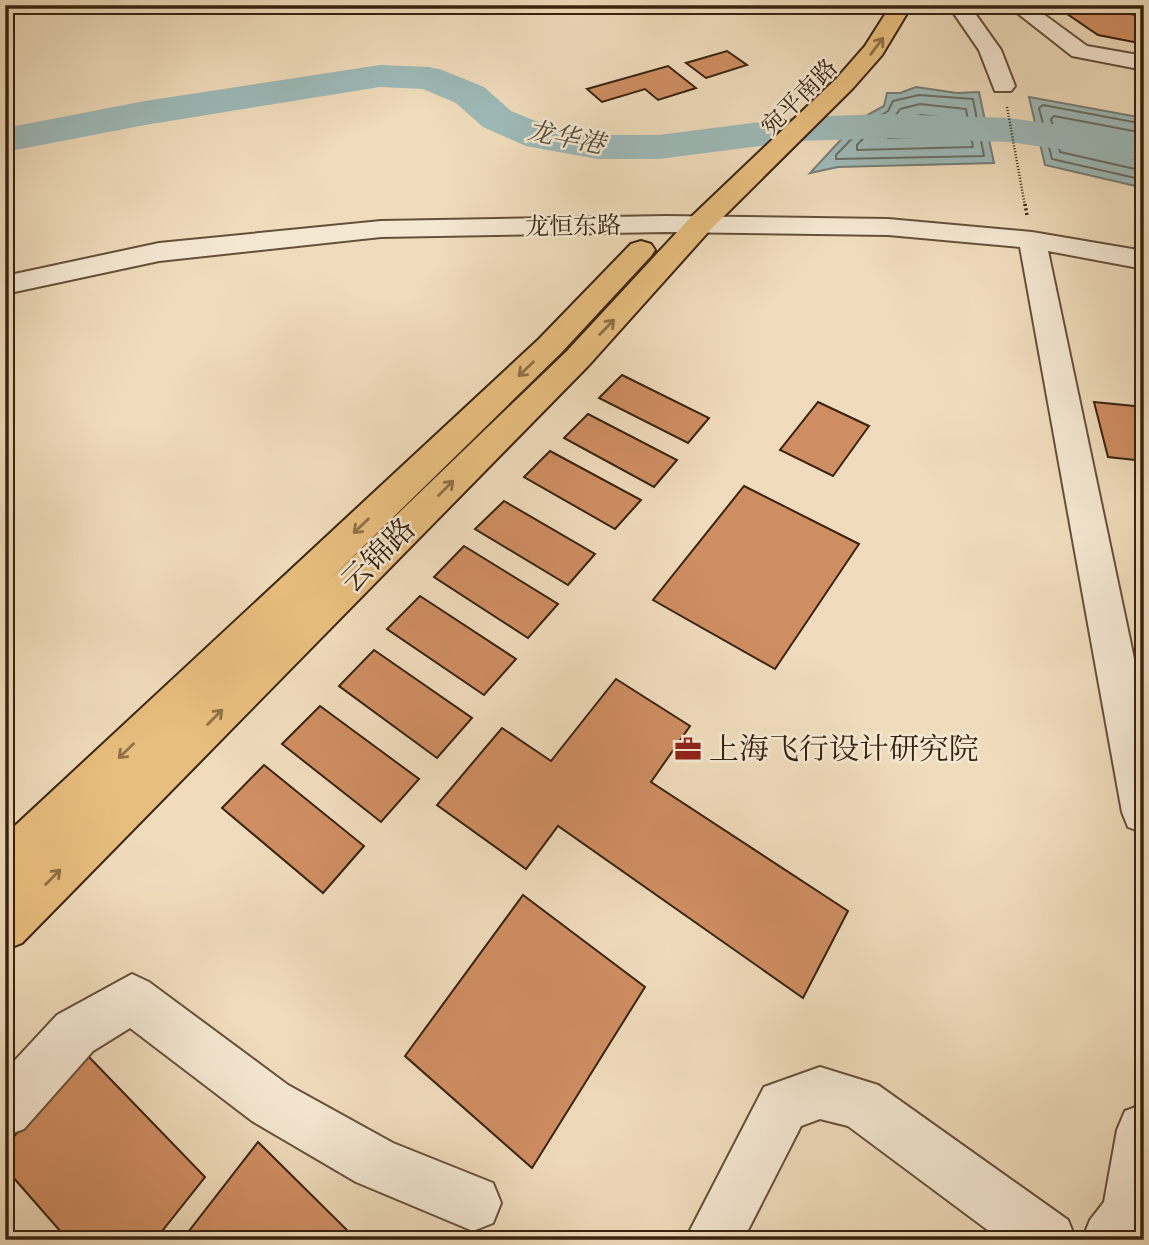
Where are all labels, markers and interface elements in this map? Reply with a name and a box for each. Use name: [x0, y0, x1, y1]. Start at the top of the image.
one-way arrow: [869, 37, 884, 56]
street label: 宛平南路: [754, 52, 845, 143]
water label: 龙华港: [524, 113, 610, 163]
street label: 龙恒东路: [525, 209, 621, 244]
one-way arrow: [598, 319, 615, 336]
one-way arrow: [518, 361, 535, 378]
one-way arrow: [437, 480, 454, 497]
street label: 云锦路: [332, 509, 425, 602]
one-way arrow: [353, 518, 370, 535]
one-way arrow: [206, 709, 223, 726]
place label: 上海飞行设计研究院: [709, 729, 979, 770]
office icon: 上海飞行设计研究院: [673, 734, 703, 764]
one-way arrow: [118, 742, 135, 759]
one-way arrow: [44, 869, 61, 886]

